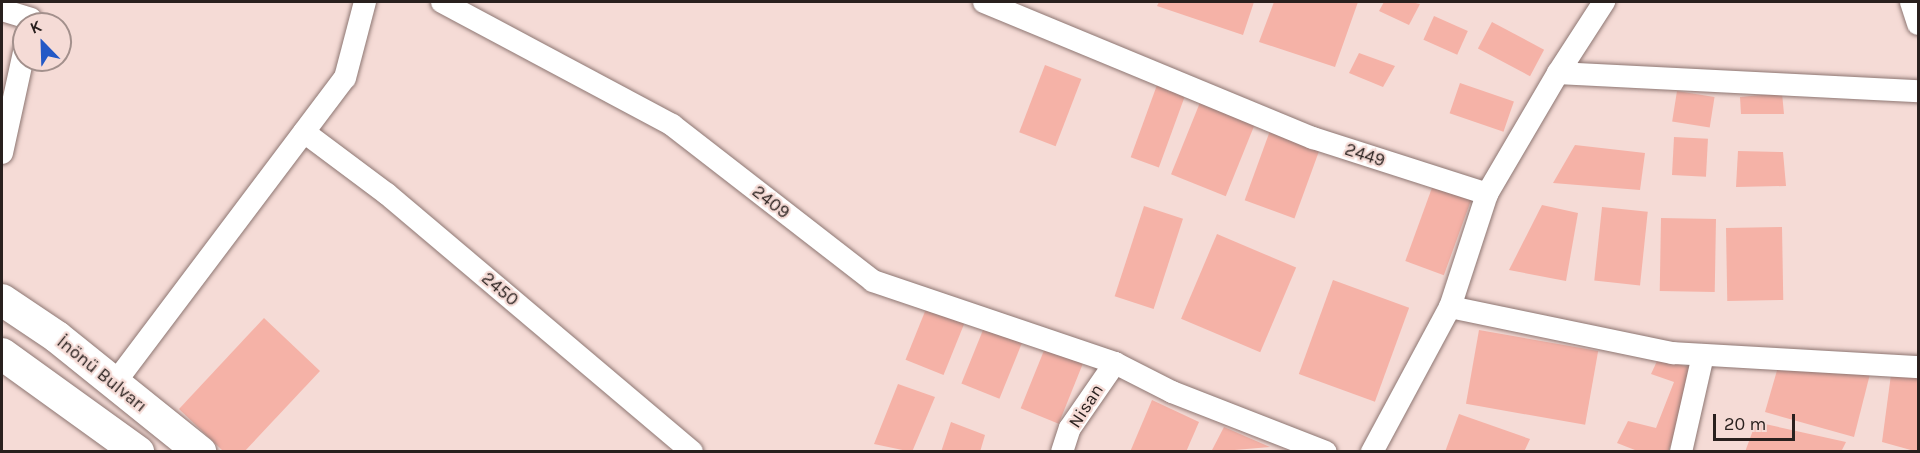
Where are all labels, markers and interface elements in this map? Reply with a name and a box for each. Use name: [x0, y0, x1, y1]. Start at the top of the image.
north arrow: [12, 12, 72, 72]
text: K: [27, 16, 44, 38]
street label: 2449: [1342, 138, 1388, 172]
street label: 2409: [748, 181, 794, 223]
street label: 2450: [477, 267, 523, 311]
street label: İnönü Bulvarı: [53, 331, 151, 417]
street label: Nisan: [1064, 380, 1108, 432]
scale bar: [1716, 402, 1798, 440]
text: 20 m: [1724, 413, 1766, 435]

